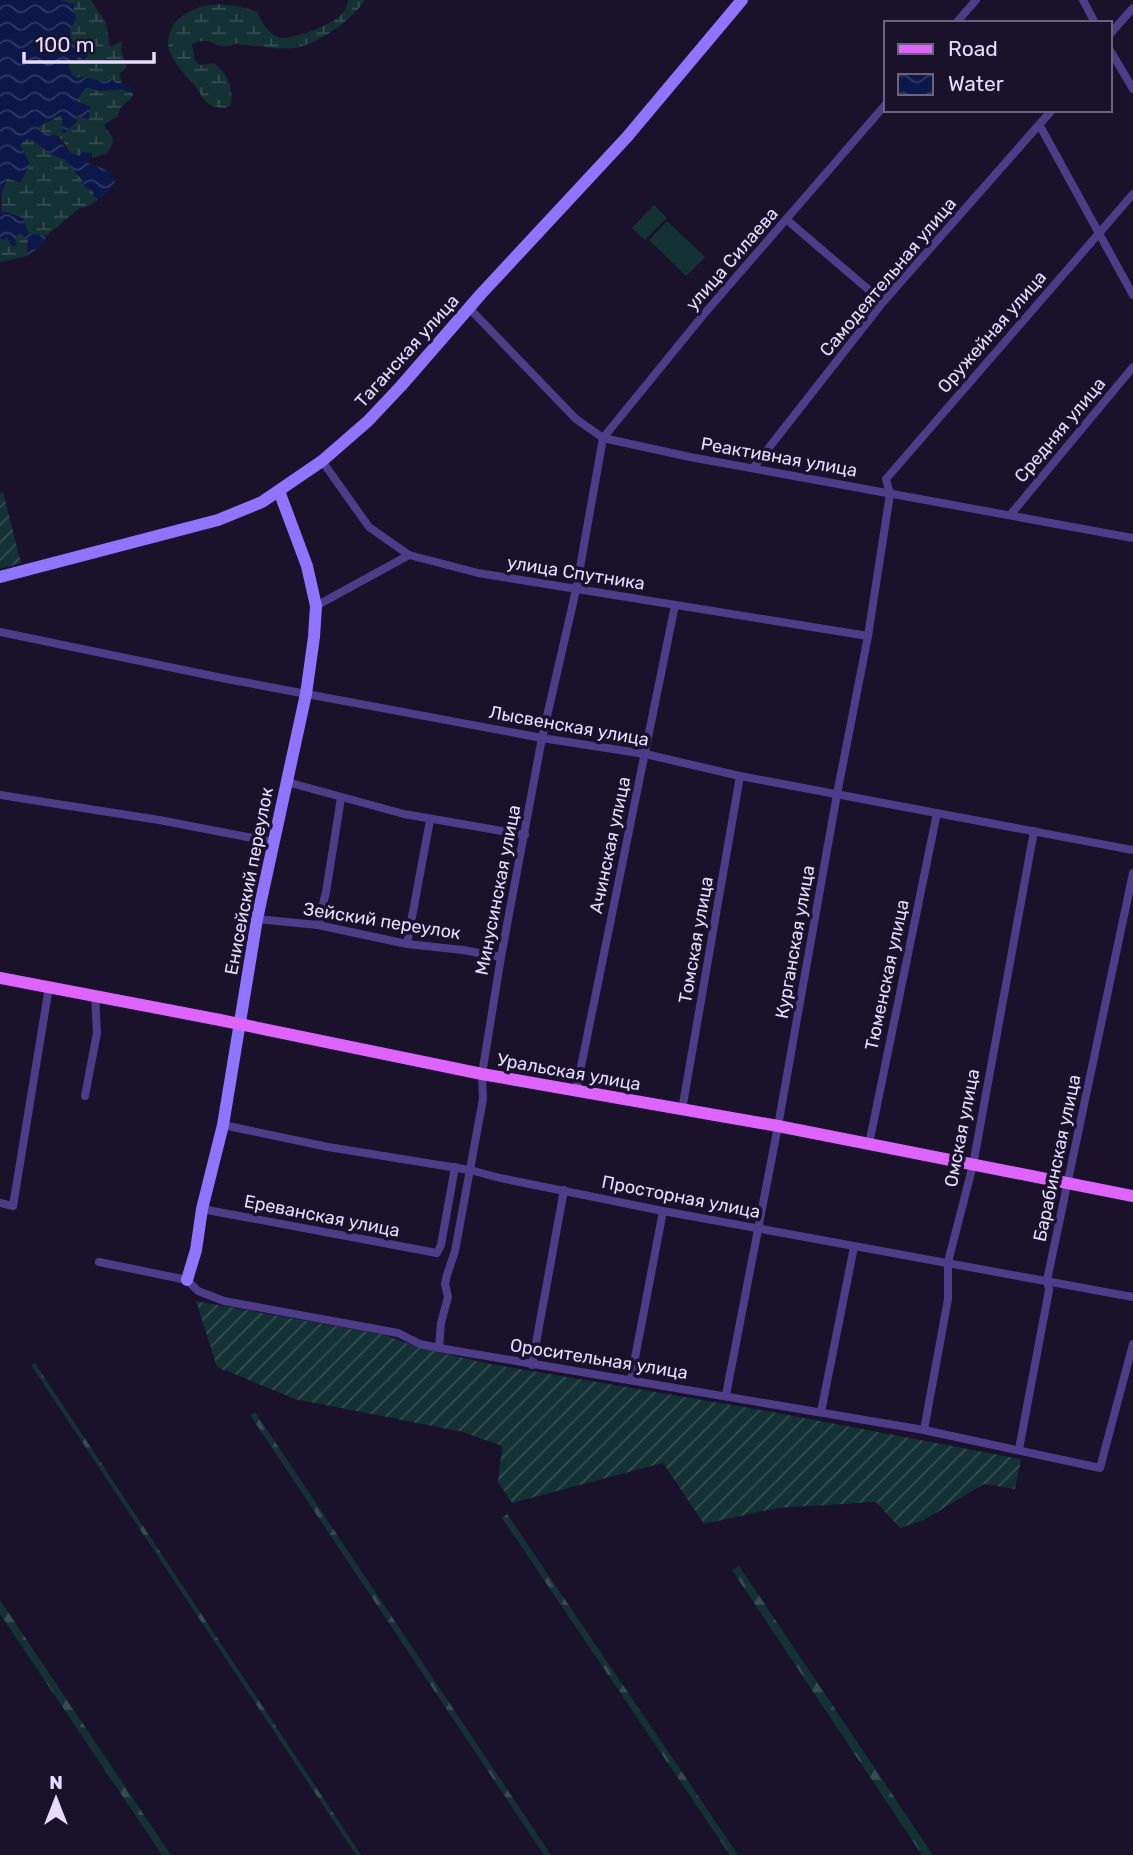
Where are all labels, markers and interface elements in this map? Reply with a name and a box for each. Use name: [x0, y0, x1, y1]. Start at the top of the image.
scale bar: [24, 21, 154, 65]
legend: [884, 21, 1112, 112]
text: 100 m: [35, 32, 94, 57]
text: Road: [948, 36, 998, 61]
text: Water: [948, 71, 1004, 96]
street label: Самодеятельная улица: [815, 193, 961, 361]
street label: улица Силаева: [681, 203, 783, 315]
street label: Оружейная улица: [933, 266, 1051, 398]
street label: Таганская улица: [350, 290, 464, 412]
street label: Средняя улица: [1010, 373, 1110, 487]
street label: Реактивная улица: [699, 432, 859, 482]
street label: улица Спутника: [505, 551, 647, 595]
street label: Лысвенская улица: [487, 701, 651, 751]
street label: Ачинская улица: [585, 775, 635, 915]
street label: Енисейский переулок: [220, 785, 278, 977]
street label: Минусинская улица: [471, 803, 525, 977]
street label: Курганская улица: [771, 864, 819, 1020]
street label: Томская улица: [674, 875, 718, 1005]
street label: Зейский переулок: [302, 898, 463, 944]
street label: Тюменская улица: [860, 898, 914, 1052]
street label: Уральская улица: [495, 1049, 643, 1095]
street label: Омская улица: [940, 1067, 984, 1189]
street label: Барабинская улица: [1029, 1073, 1085, 1243]
street label: Просторная улица: [600, 1171, 762, 1223]
street label: Ереванская улица: [242, 1190, 402, 1242]
street label: Оросительная улица: [509, 1334, 689, 1384]
north arrow: [21, 1764, 91, 1834]
text: N: [49, 1771, 63, 1794]

